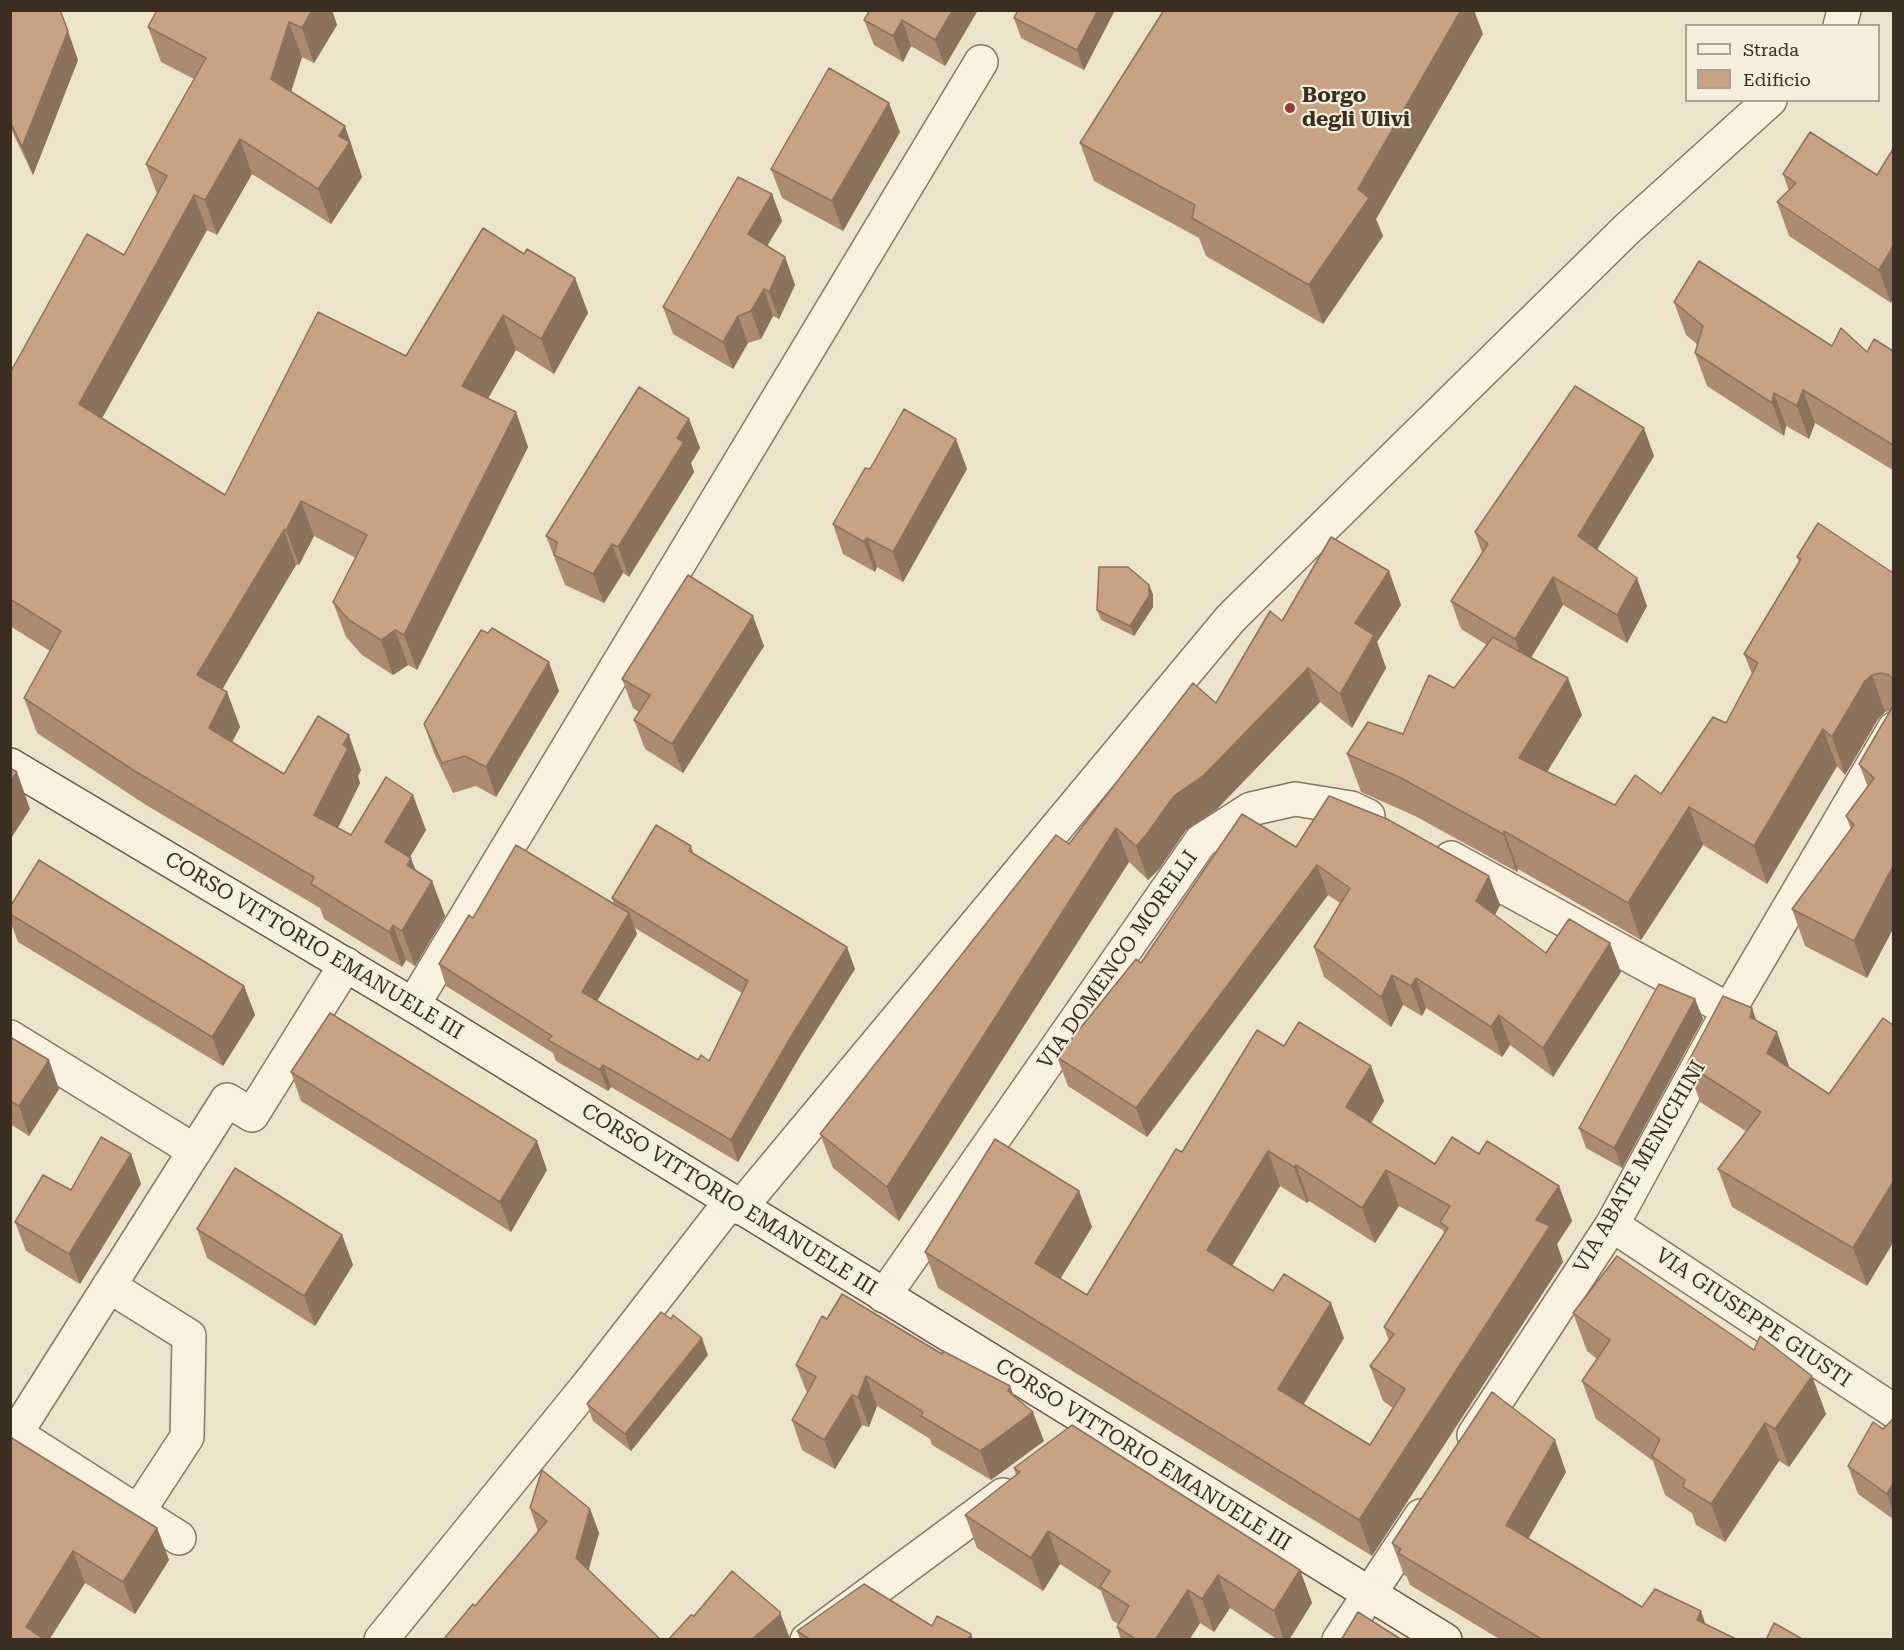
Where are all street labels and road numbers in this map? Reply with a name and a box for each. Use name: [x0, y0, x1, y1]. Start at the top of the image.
street label: VIA DOMENCO MORELLI: [1033, 846, 1203, 1074]
street label: CORSO VITTORIO EMANUELE III: [160, 847, 468, 1045]
street label: VIA ABATE MENICHINI: [1569, 1056, 1711, 1278]
street label: CORSO VITTORIO EMANUELE III: [577, 1098, 881, 1302]
street label: VIA GIUSEPPE GIUSTI: [1650, 1243, 1856, 1393]
street label: CORSO VITTORIO EMANUELE III: [991, 1353, 1295, 1557]

